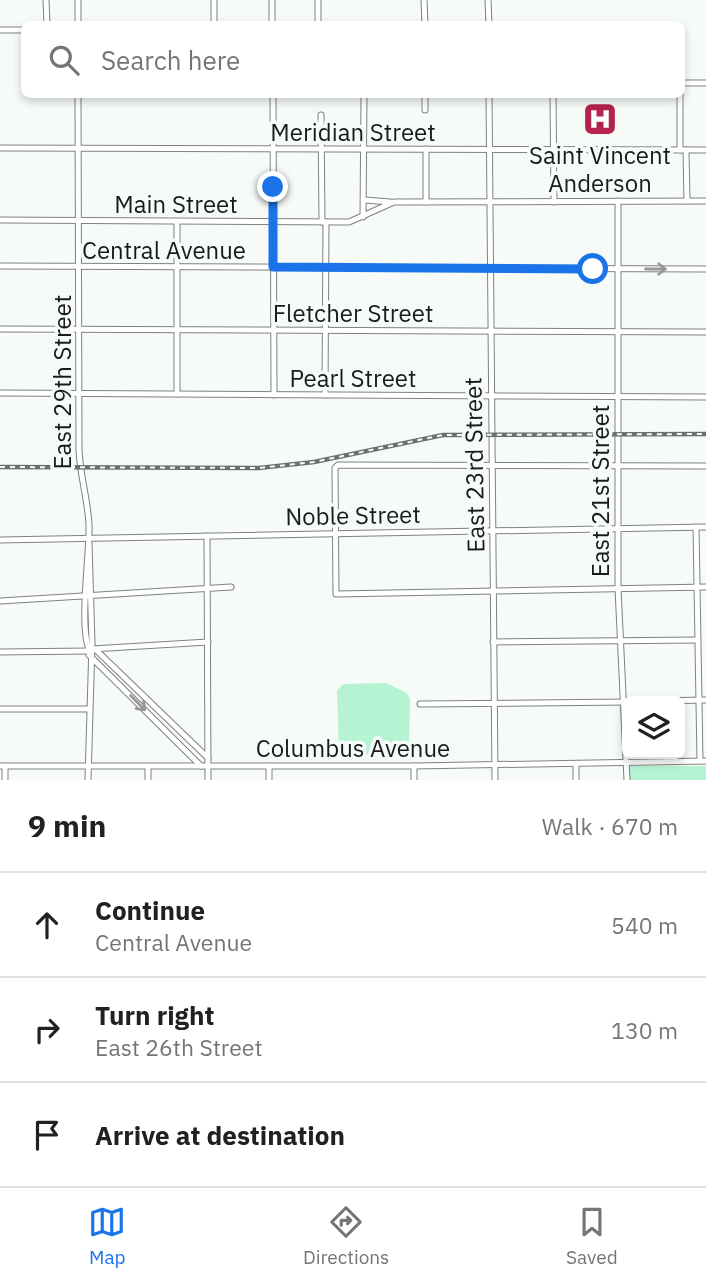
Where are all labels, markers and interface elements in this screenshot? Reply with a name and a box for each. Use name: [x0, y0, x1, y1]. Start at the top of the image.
search box: [21, 21, 685, 98]
icon: search: [45, 41, 83, 79]
text: Search here: [101, 43, 240, 77]
hospital icon: Saint Vincent Anderson: [581, 100, 619, 138]
street label: Meridian Street: [270, 116, 436, 148]
place label: Saint Vincent Anderson: [529, 139, 671, 199]
route end: [257, 171, 288, 202]
street label: Main Street: [114, 188, 238, 220]
street label: Central Avenue: [82, 234, 246, 266]
route start: [577, 253, 608, 284]
one-way arrow: [644, 262, 667, 276]
street label: East 29th Street: [46, 295, 78, 469]
street label: Fletcher Street: [273, 297, 433, 329]
street label: Pearl Street: [290, 362, 416, 394]
street label: East 23rd Street: [456, 377, 492, 553]
street label: East 21st Street: [584, 405, 616, 577]
street label: Noble Street: [285, 498, 421, 532]
one-way arrow: [129, 694, 146, 711]
map controls: [622, 696, 685, 759]
button: layers: [622, 696, 685, 759]
street label: Columbus Avenue: [256, 732, 450, 764]
text: 9 min: [28, 806, 106, 845]
text: Walk · 670 m: [542, 811, 678, 841]
text: Continue: [95, 893, 205, 927]
icon: ahead: [28, 906, 66, 944]
text: 540 m: [611, 910, 678, 940]
text: Central Avenue: [95, 927, 252, 957]
text: Turn right: [95, 998, 214, 1032]
icon: right: [28, 1011, 66, 1049]
text: 130 m: [611, 1015, 678, 1045]
text: East 26th Street: [95, 1032, 263, 1062]
icon: arrive: [28, 1116, 66, 1154]
text: Arrive at destination: [95, 1118, 345, 1152]
tab: Map: [88, 1203, 126, 1269]
tab: Directions: [303, 1203, 389, 1269]
tab: Saved: [566, 1203, 618, 1269]

